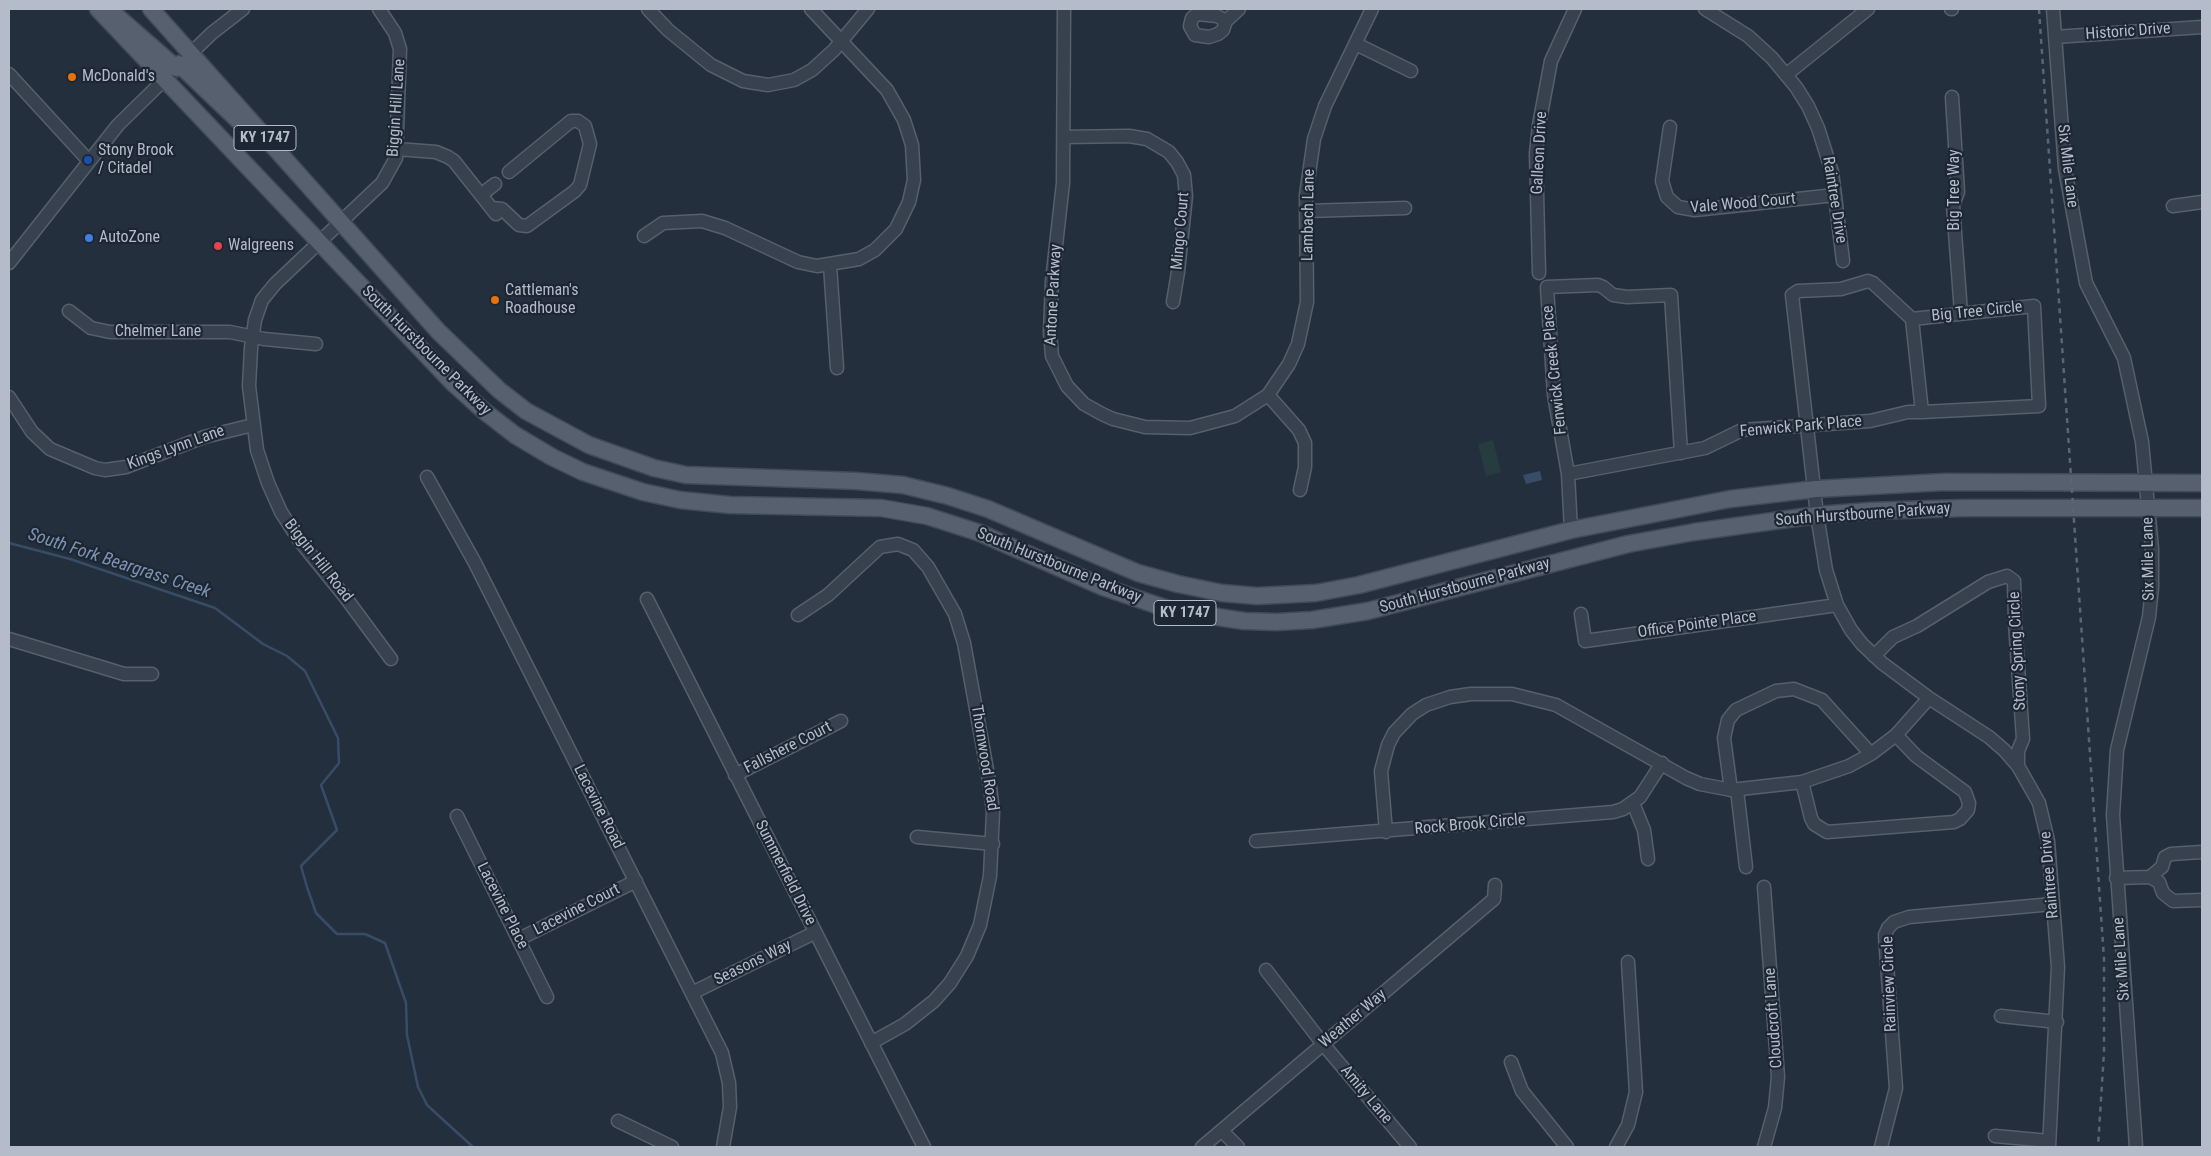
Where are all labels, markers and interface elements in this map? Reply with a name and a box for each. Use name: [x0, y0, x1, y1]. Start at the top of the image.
street label: Historic Drive: [2085, 19, 2171, 45]
street label: Biggin Hill Lane: [384, 58, 410, 158]
place label: McDonald's: [82, 67, 155, 87]
marker: McDonald's: [66, 71, 78, 83]
street label: Galleon Drive: [1528, 111, 1552, 195]
street label: Six Mile Lane: [2052, 123, 2082, 209]
road number: KY 1747: [234, 126, 296, 150]
place label: Stony Brook / Citadel: [98, 141, 174, 179]
street label: Big Tree Way: [1945, 149, 1965, 231]
marker: Stony Brook / Citadel: [82, 154, 94, 166]
street label: Raintree Drive: [1818, 155, 1850, 245]
street label: Lambach Lane: [1299, 169, 1319, 261]
street label: Vale Wood Court: [1690, 190, 1796, 218]
street label: Mingo Court: [1168, 191, 1194, 271]
place label: AutoZone: [99, 228, 160, 248]
marker: AutoZone: [83, 232, 95, 244]
place label: Walgreens: [228, 236, 294, 256]
marker: Walgreens: [212, 240, 224, 252]
street label: Antone Parkway: [1042, 244, 1066, 346]
place label: Cattleman's Roadhouse: [505, 281, 578, 319]
street label: South Hurstbourne Parkway: [357, 282, 495, 420]
marker: Cattleman's Roadhouse: [489, 294, 501, 306]
street label: Big Tree Circle: [1931, 298, 2023, 326]
street label: Fenwick Creek Place: [1539, 304, 1571, 436]
street label: Chelmer Lane: [115, 322, 201, 342]
street label: Fenwick Park Place: [1739, 412, 1863, 442]
street label: Kings Lynn Lane: [125, 422, 227, 474]
street label: South Hurstbourne Parkway: [1775, 499, 1951, 531]
street label: Biggin Hill Road: [280, 516, 356, 606]
street label: Six Mile Lane: [2139, 517, 2159, 601]
water label: South Fork Beargrass Creek: [25, 524, 213, 604]
street label: South Hurstbourne Parkway: [974, 524, 1144, 608]
street label: South Hurstbourne Parkway: [1378, 554, 1552, 618]
street label: Stony Spring Circle: [2005, 591, 2031, 711]
road number: KY 1747: [1154, 600, 1216, 626]
street label: Office Pointe Place: [1637, 607, 1757, 643]
street label: Thornwood Road: [966, 704, 1002, 812]
street label: Fallshere Court: [741, 718, 835, 778]
street label: Lacevine Road: [569, 762, 627, 852]
street label: Rock Brook Circle: [1414, 811, 1526, 839]
street label: Summerfield Drive: [750, 817, 820, 929]
street label: Raintree Drive: [2037, 831, 2063, 919]
street label: Lacevine Place: [472, 859, 532, 953]
street label: Lacevine Court: [531, 880, 623, 940]
street label: Six Mile Lane: [2110, 917, 2134, 1001]
street label: Seasons Way: [711, 936, 795, 990]
street label: Rainview Circle: [1879, 936, 1901, 1032]
street label: Cloudcroft Lane: [1761, 967, 1787, 1069]
street label: Weather Way: [1316, 985, 1390, 1053]
street label: Amity Lane: [1336, 1062, 1396, 1128]

